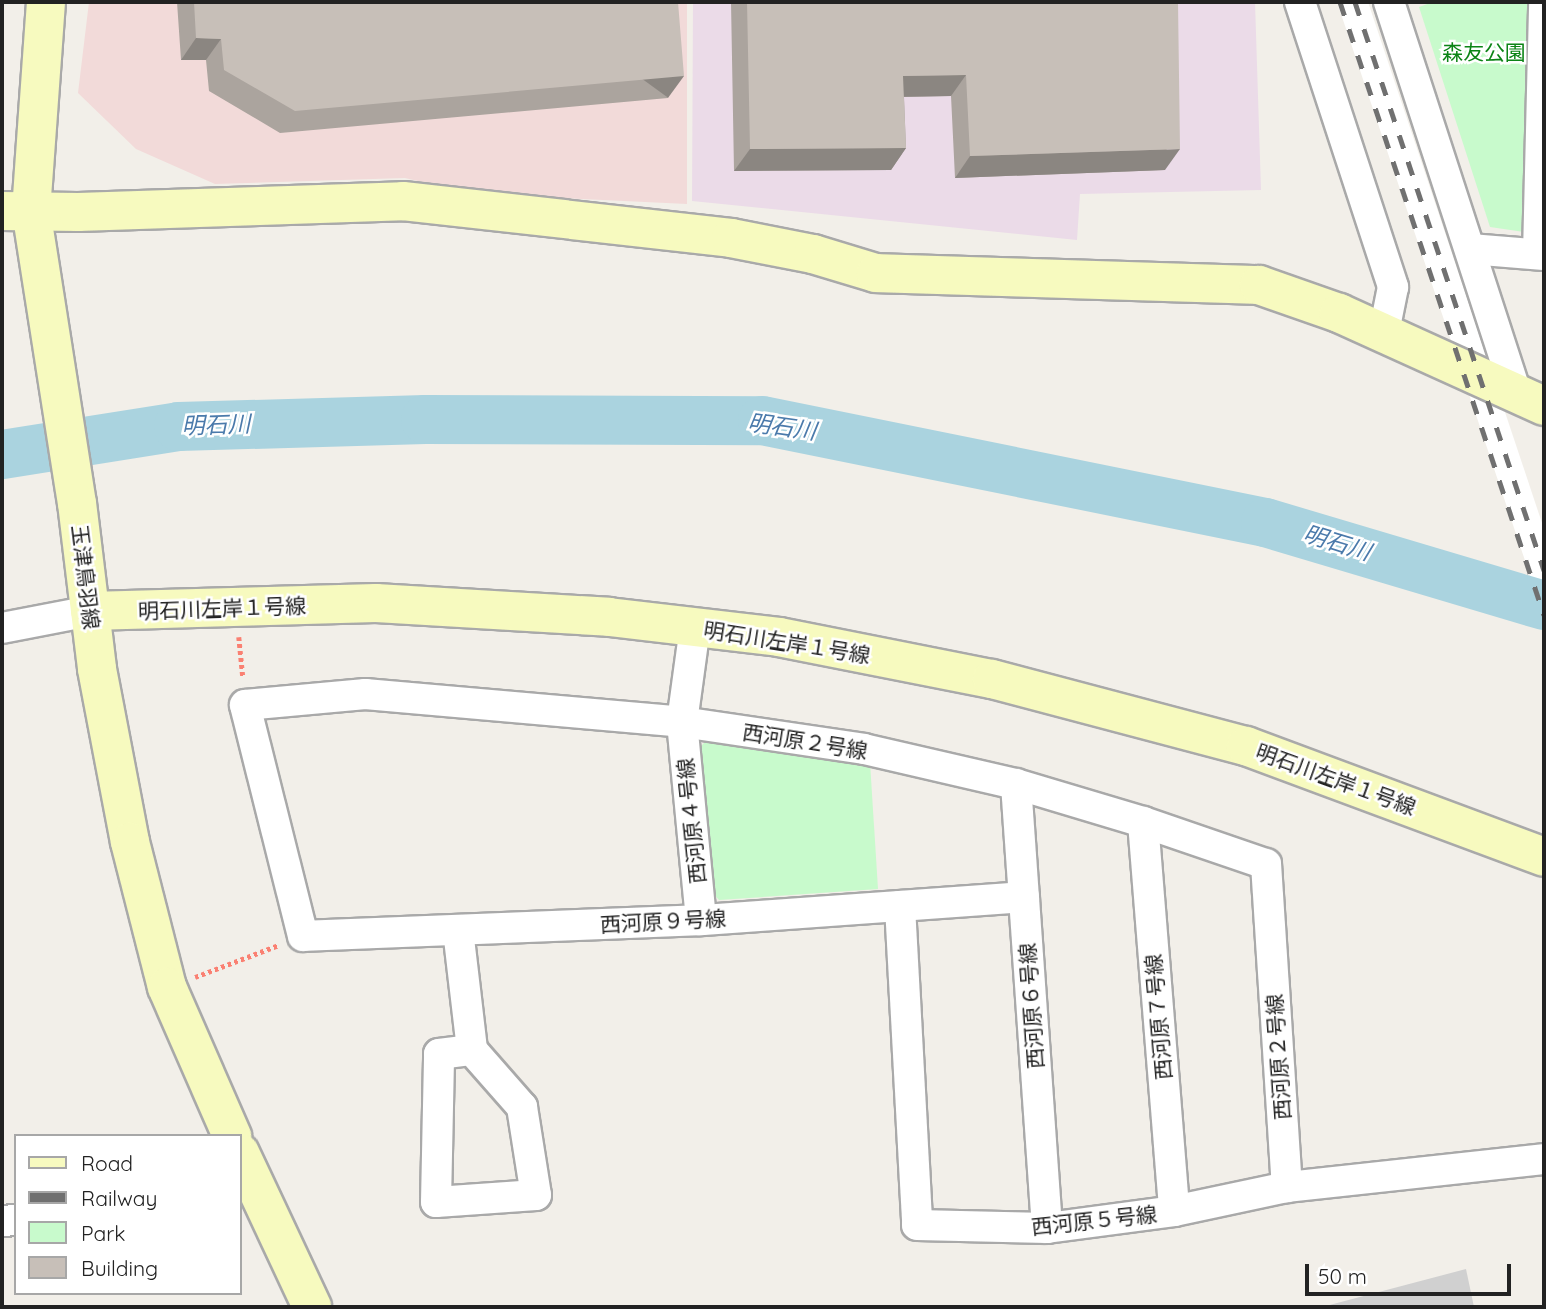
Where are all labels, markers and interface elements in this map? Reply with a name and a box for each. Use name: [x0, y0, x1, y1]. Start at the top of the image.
park label: 森友公園: [1442, 39, 1526, 65]
water label: 明石川: [746, 409, 818, 445]
water label: 明石川: [181, 410, 251, 440]
water label: 明石川: [1300, 520, 1374, 566]
street label: 玉津鳥羽線: [67, 523, 105, 631]
street label: 明石川左岸１号線: [138, 592, 306, 624]
street label: 明石川左岸１号線: [702, 616, 872, 668]
street label: 西河原２号線: [741, 719, 869, 763]
street label: 明石川左岸１号線: [1253, 738, 1419, 820]
street label: 西河原４号線: [672, 757, 710, 885]
street label: 西河原９号線: [599, 905, 727, 937]
street label: 西河原６号線: [1014, 942, 1048, 1070]
street label: 西河原７号線: [1140, 953, 1176, 1081]
street label: 西河原２号線: [1261, 993, 1295, 1121]
legend: [14, 1134, 242, 1295]
text: Road: [81, 1150, 133, 1176]
text: Railway: [81, 1185, 157, 1211]
street label: 西河原５号線: [1030, 1201, 1158, 1239]
text: Park: [81, 1220, 125, 1246]
scale bar: [1308, 1250, 1514, 1294]
text: Building: [81, 1255, 158, 1281]
text: 50 m: [1318, 1263, 1367, 1289]

